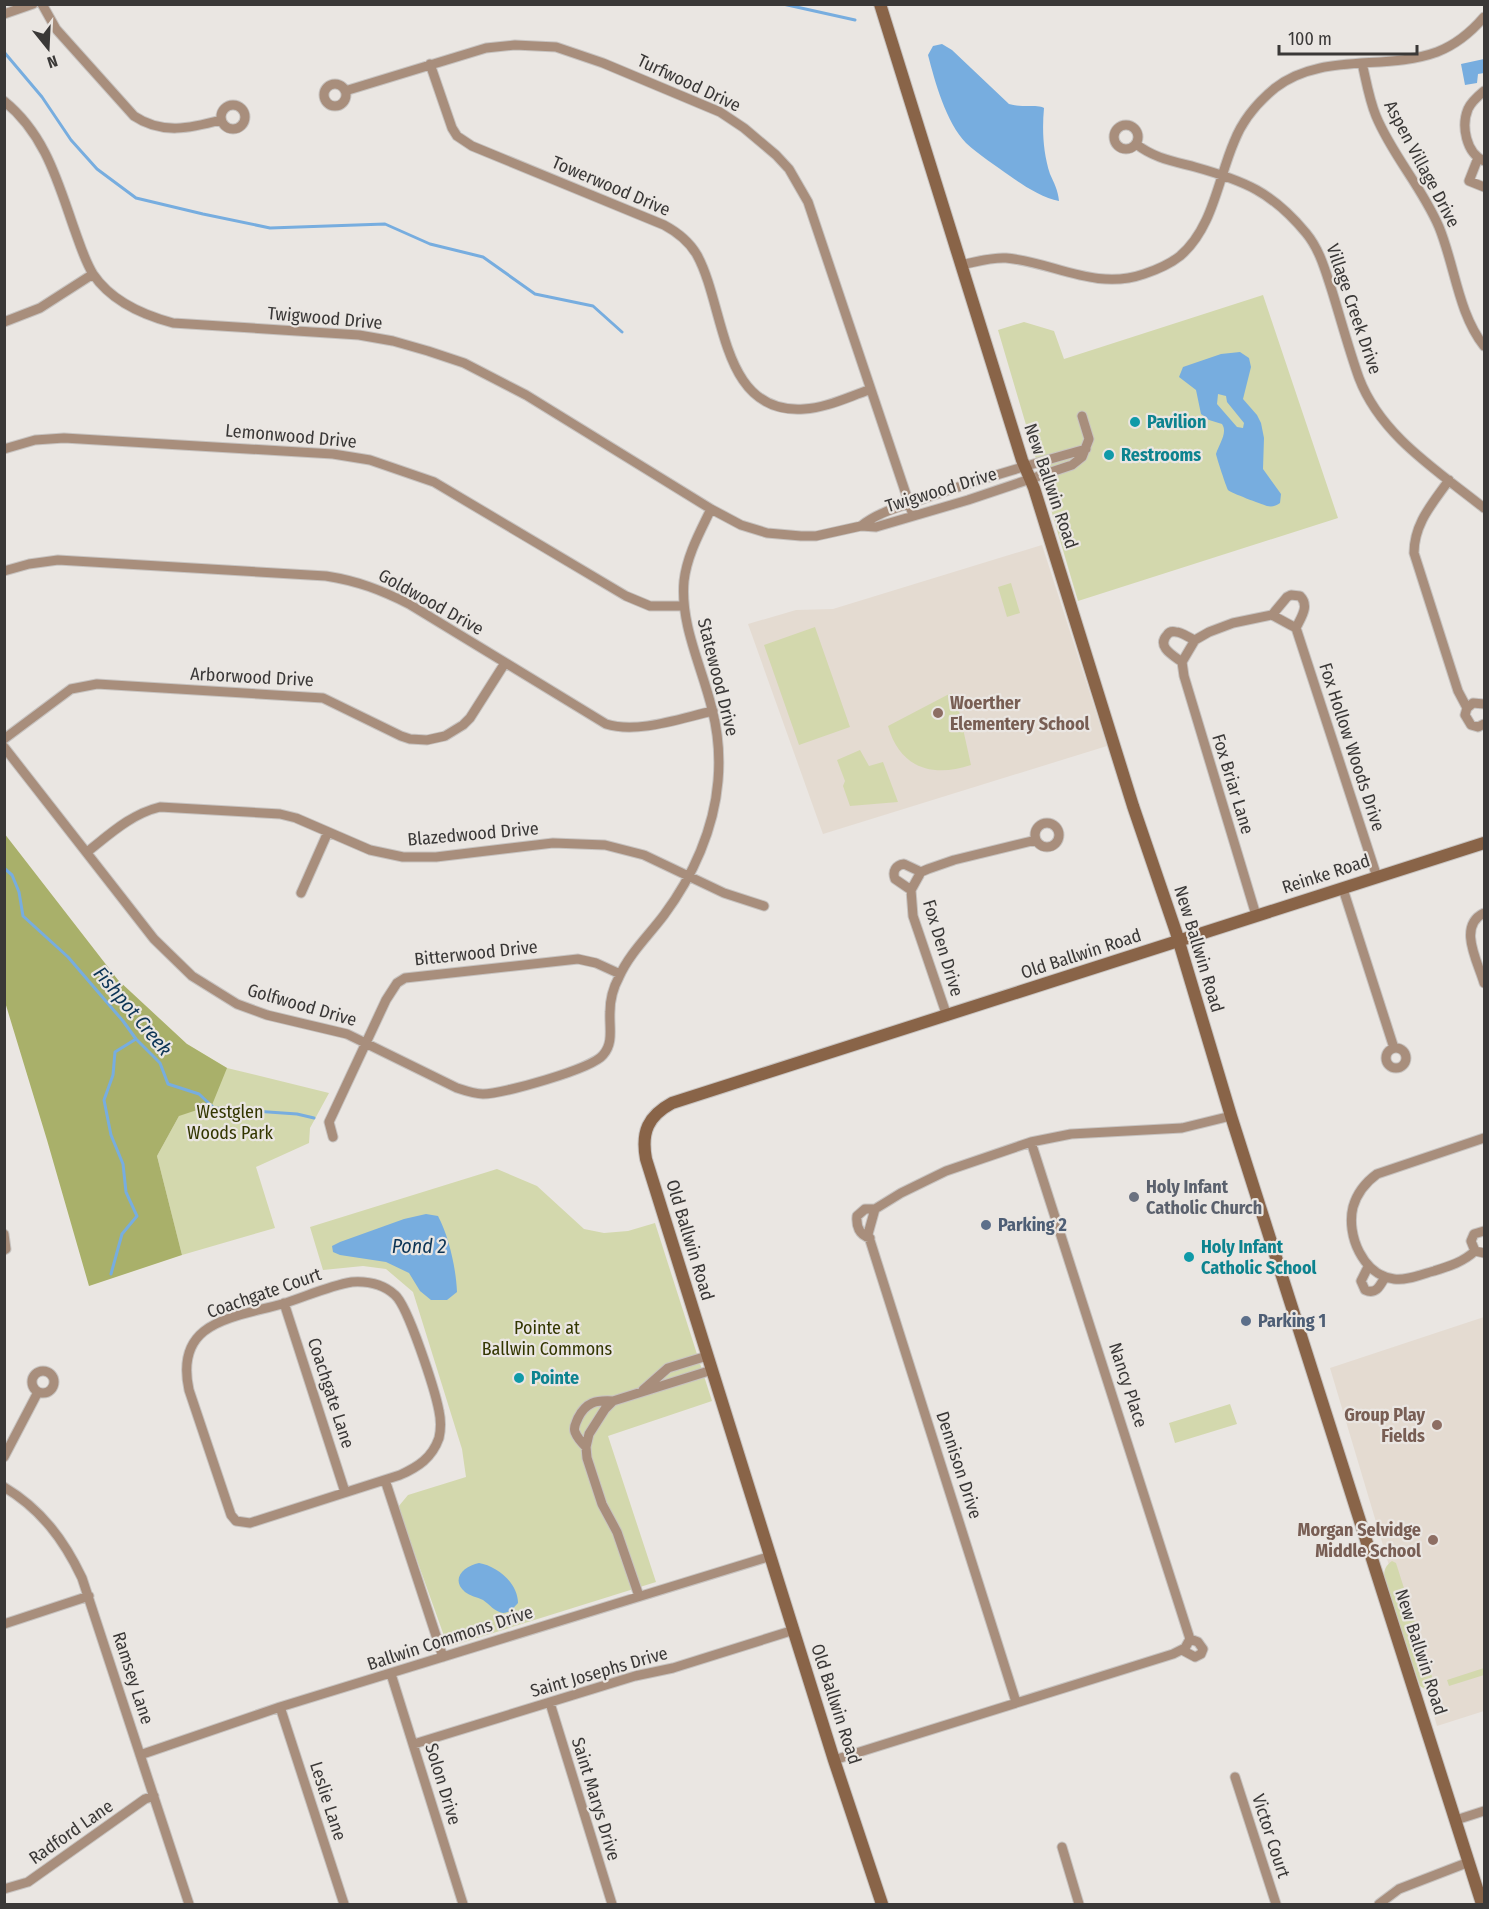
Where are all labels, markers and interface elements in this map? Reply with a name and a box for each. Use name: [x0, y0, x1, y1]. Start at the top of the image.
north arrow: [18, 18, 78, 78]
scale bar: [1279, 18, 1417, 56]
text: 100 m: [1288, 28, 1332, 50]
street label: Turfwood Drive: [634, 49, 744, 117]
text: N: [45, 51, 60, 72]
street label: Aspen Village Drive: [1379, 97, 1465, 231]
street label: Towerwood Drive: [548, 151, 674, 221]
street label: Village Creek Drive: [1321, 241, 1387, 377]
street label: Twigwood Drive: [267, 302, 383, 334]
place label: Pavilion: [1147, 411, 1206, 433]
marker: Pavilion: [1128, 415, 1142, 429]
street label: Lemonwood Drive: [224, 419, 358, 453]
street label: New Ballwin Road: [1019, 420, 1083, 552]
place label: Restrooms: [1121, 444, 1201, 466]
marker: Restrooms: [1102, 448, 1116, 462]
street label: Twigwood Drive: [883, 463, 999, 517]
street label: Goldwood Drive: [375, 564, 488, 640]
street label: Statewood Drive: [693, 616, 743, 738]
street label: Fox Hollow Woods Drive: [1314, 660, 1390, 834]
street label: Arborwood Drive: [190, 663, 314, 691]
place label: Woerther Elementery School: [950, 692, 1089, 735]
marker: Woerther Elementery School: [931, 706, 945, 720]
street label: Fox Briar Lane: [1207, 731, 1259, 837]
street label: Blazedwood Drive: [407, 817, 540, 851]
street label: Reinke Road: [1279, 849, 1373, 899]
street label: New Ballwin Road: [1169, 883, 1229, 1015]
street label: Fox Den Drive: [918, 897, 968, 999]
street label: Old Ballwin Road: [1018, 924, 1144, 984]
street label: Bitterwood Drive: [413, 936, 539, 970]
water label: Fishpot Creek: [89, 962, 177, 1061]
street label: Golfwood Drive: [245, 979, 359, 1031]
park label: Westglen Woods Park: [187, 1101, 273, 1144]
place label: Holy Infant Catholic Church: [1146, 1176, 1262, 1219]
street label: Old Ballwin Road: [661, 1177, 719, 1303]
marker: Holy Infant Catholic Church: [1127, 1190, 1141, 1204]
place label: Parking 2: [998, 1214, 1067, 1236]
marker: Parking 2: [979, 1218, 993, 1232]
water label: Pond 2: [392, 1234, 446, 1258]
place label: Holy Infant Catholic School: [1201, 1236, 1317, 1279]
marker: Holy Infant Catholic School: [1182, 1250, 1196, 1264]
street label: Coachgate Court: [204, 1263, 324, 1323]
place label: Parking 1: [1258, 1310, 1326, 1332]
marker: Parking 1: [1239, 1314, 1253, 1328]
park label: Pointe at Ballwin Commons: [482, 1317, 613, 1360]
street label: Coachgate Lane: [303, 1335, 359, 1451]
street label: Nancy Place: [1104, 1340, 1152, 1430]
place label: Pointe: [531, 1367, 579, 1389]
marker: Pointe: [512, 1371, 526, 1385]
place label: Group Play Fields: [1344, 1404, 1425, 1447]
street label: Dennison Drive: [931, 1408, 987, 1522]
marker: Group Play Fields: [1430, 1418, 1444, 1432]
place label: Morgan Selvidge Middle School: [1298, 1519, 1421, 1562]
marker: Morgan Selvidge Middle School: [1426, 1533, 1440, 1547]
street label: New Ballwin Road: [1390, 1586, 1452, 1718]
street label: Ballwin Commons Drive: [364, 1601, 536, 1675]
street label: Ramsey Lane: [108, 1629, 158, 1727]
street label: Old Ballwin Road: [806, 1641, 866, 1767]
street label: Saint Josephs Drive: [528, 1642, 670, 1702]
street label: Saint Marys Drive: [567, 1735, 625, 1863]
street label: Solon Drive: [420, 1740, 466, 1828]
street label: Leslie Lane: [305, 1759, 351, 1843]
street label: Victor Court: [1247, 1791, 1295, 1881]
street label: Radford Lane: [25, 1795, 117, 1869]

